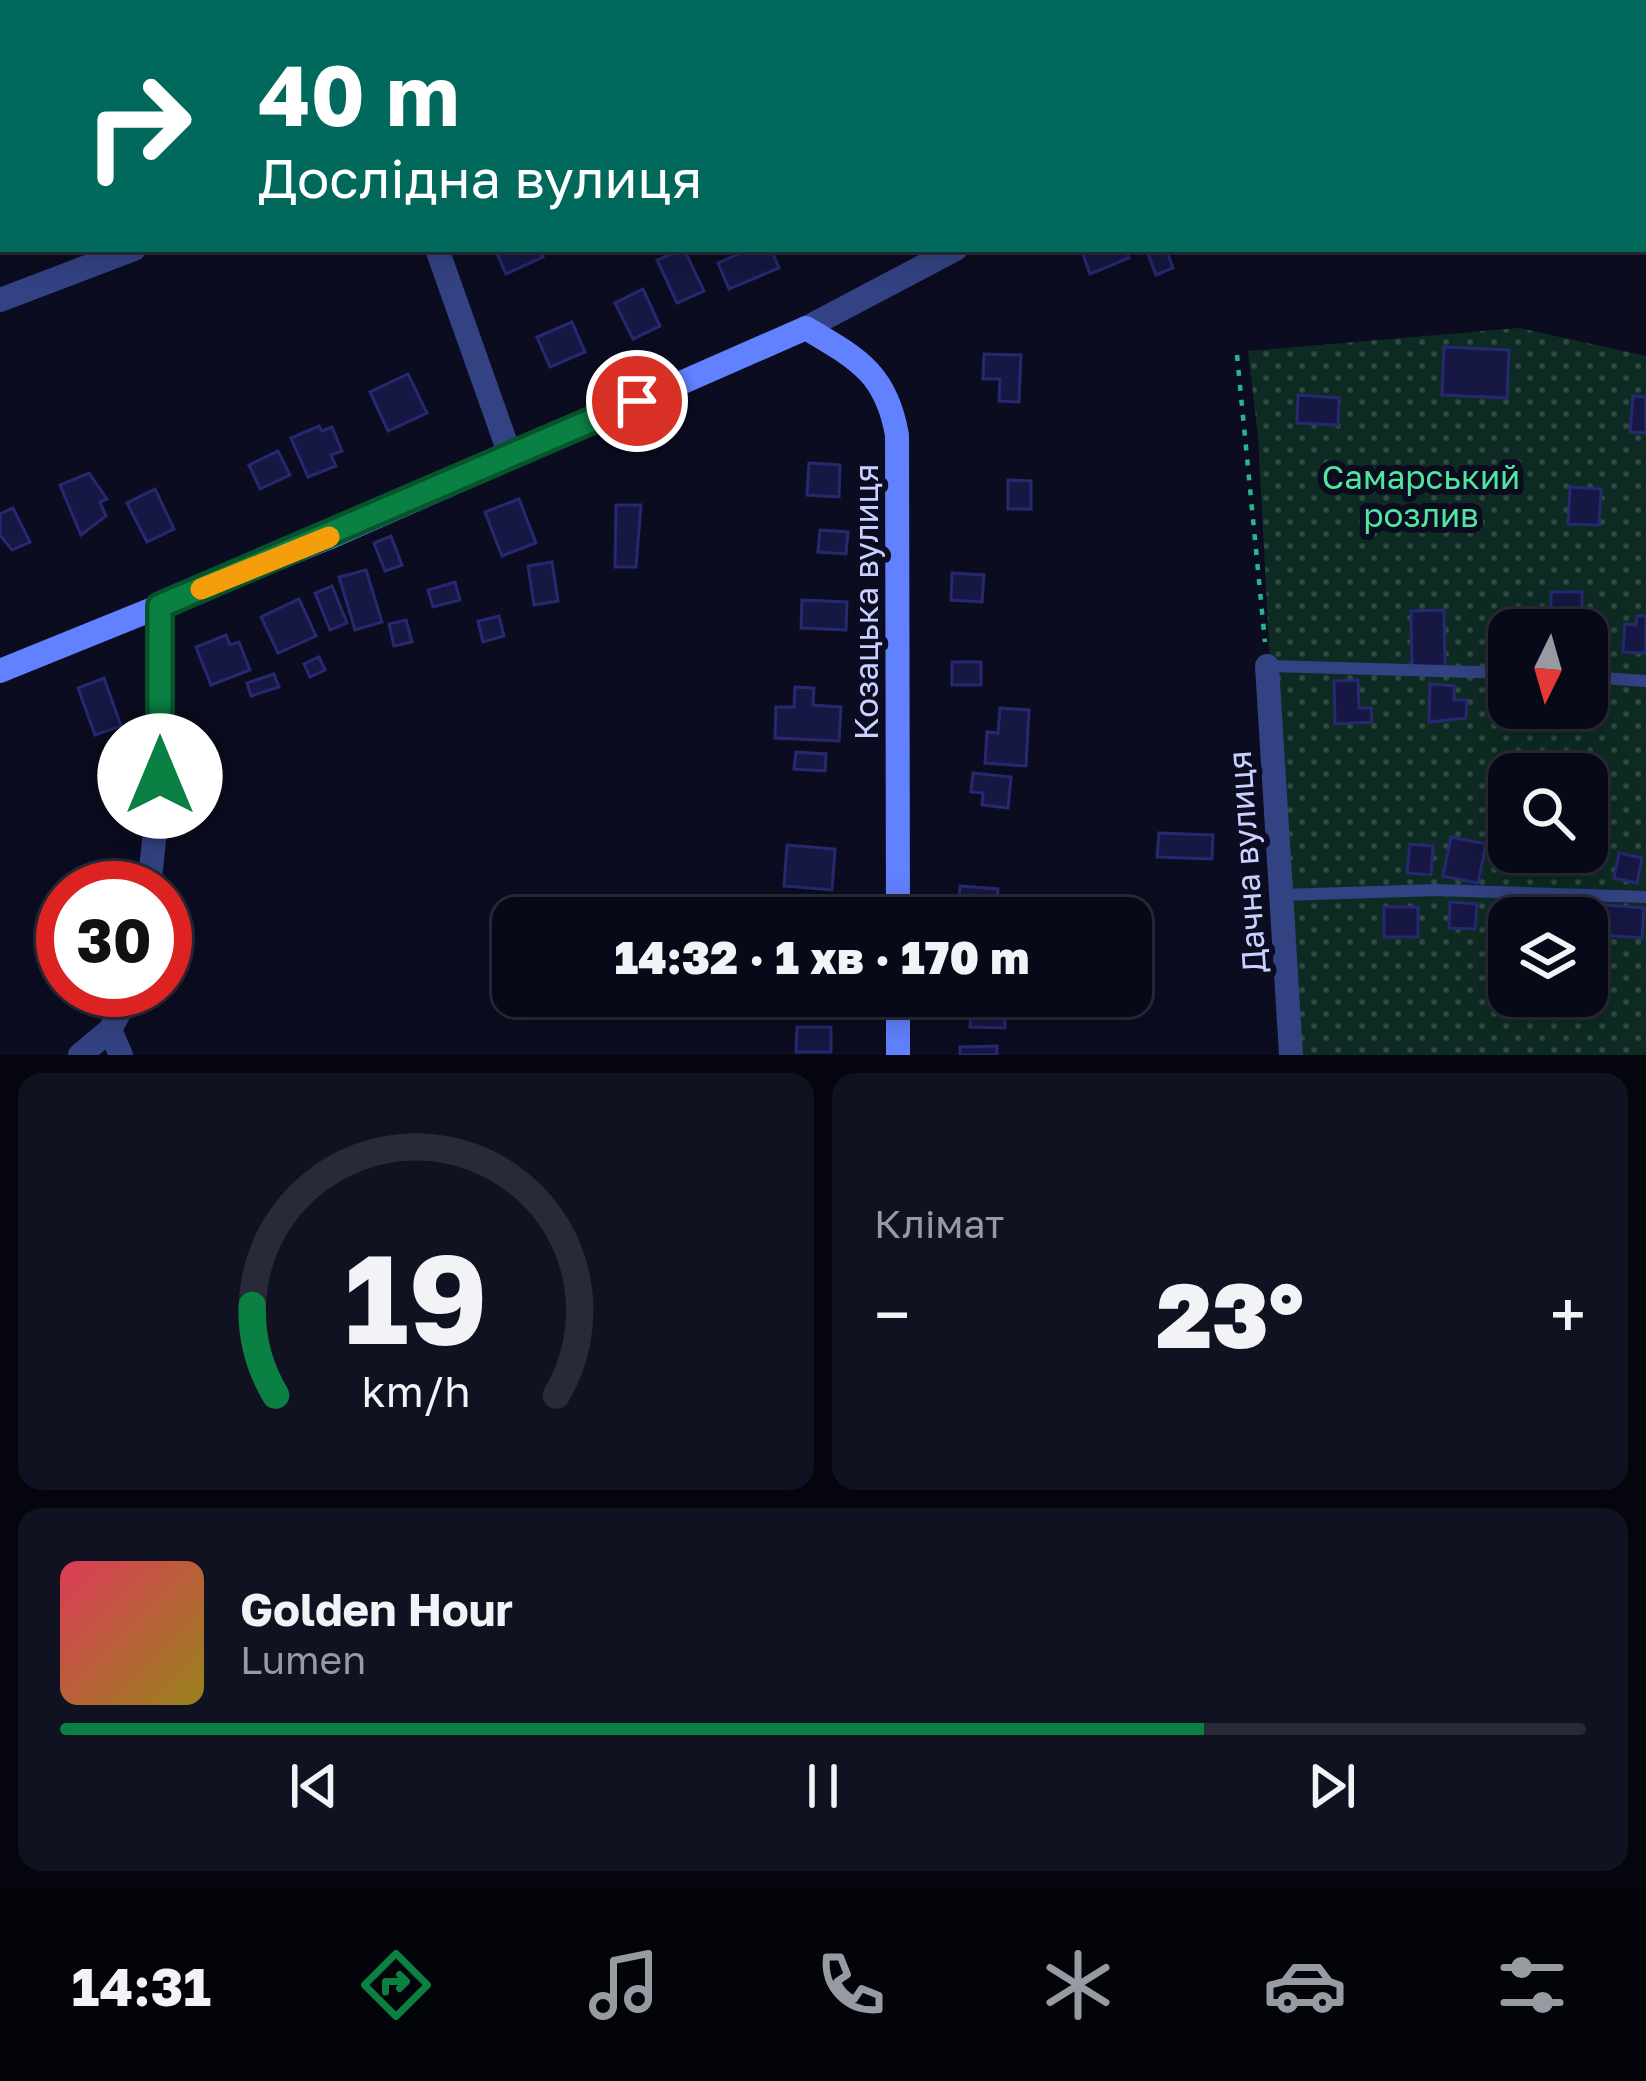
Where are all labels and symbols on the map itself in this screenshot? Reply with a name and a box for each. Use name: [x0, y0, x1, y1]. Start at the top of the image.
pin: [586, 350, 688, 452]
park label: Самарський розлив: [1322, 457, 1520, 534]
street label: Козацька вулиця: [846, 464, 885, 740]
north arrow: [1488, 609, 1608, 729]
position arrow: [97, 713, 223, 839]
street label: Дачна вулиця: [1219, 749, 1273, 975]
speed limit sign: 30: [36, 861, 192, 1017]

